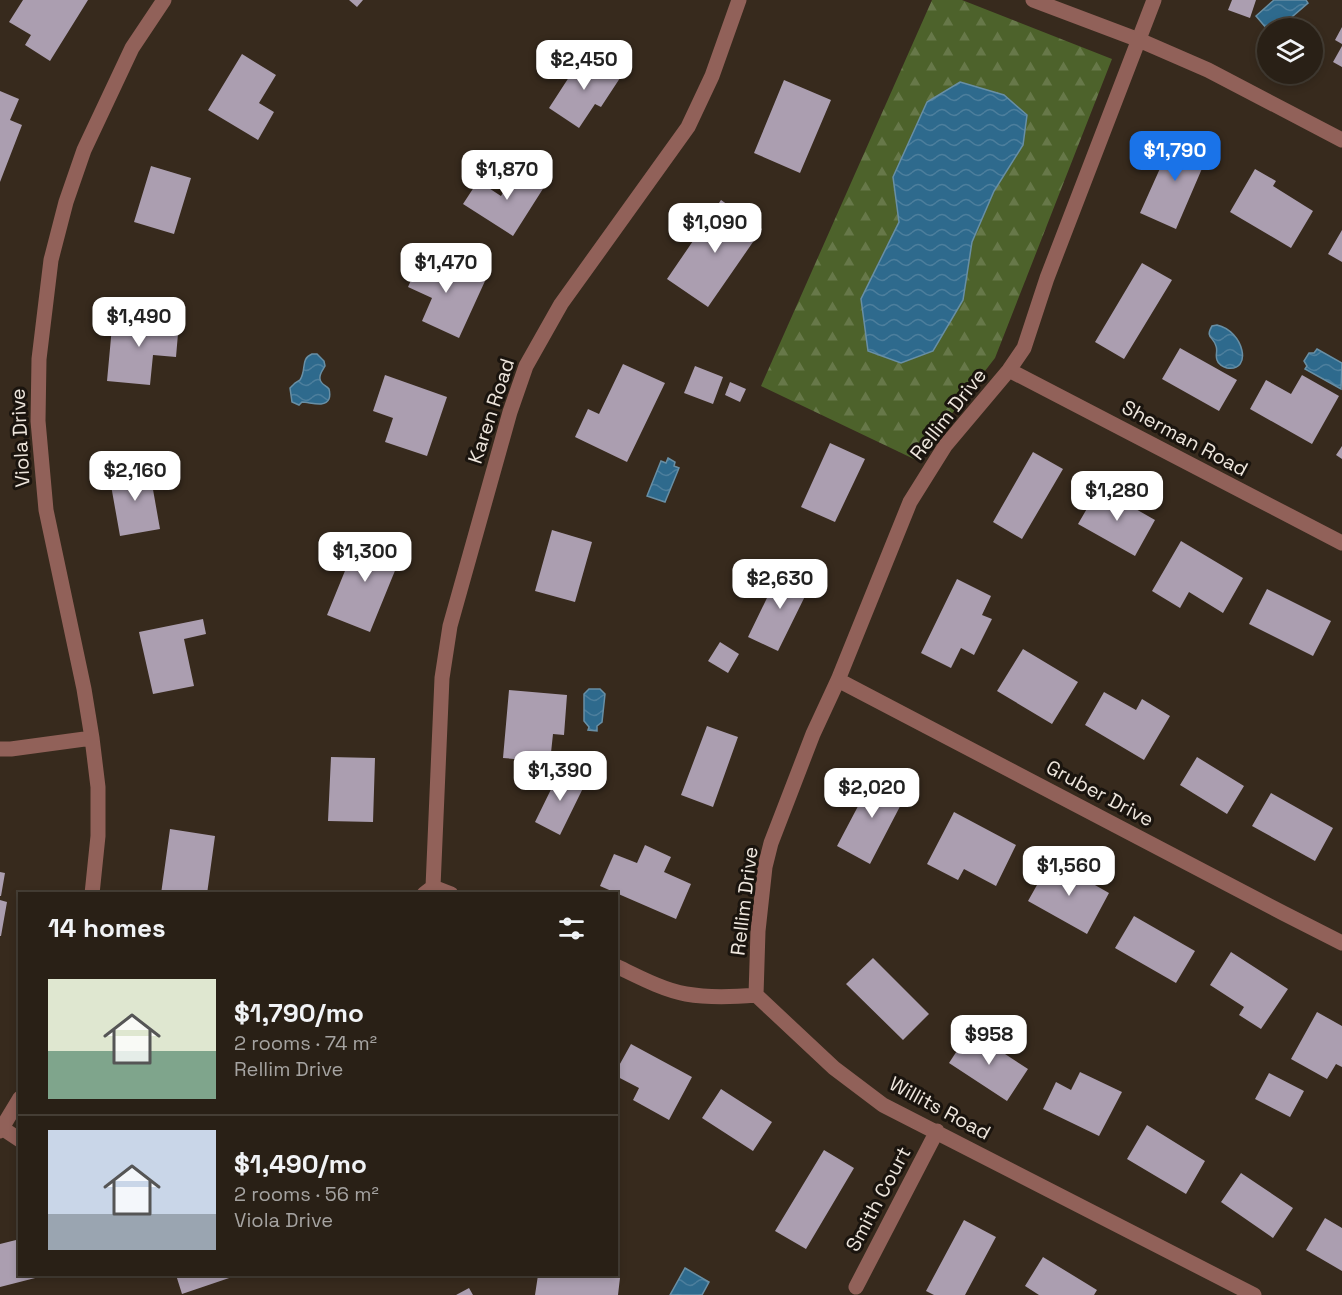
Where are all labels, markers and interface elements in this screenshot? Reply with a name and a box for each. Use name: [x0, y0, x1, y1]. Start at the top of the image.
map controls: [1257, 18, 1323, 84]
button: layers: [1257, 18, 1323, 84]
pin: $2,450: [535, 40, 633, 91]
text: $2,450: [550, 46, 618, 72]
pin: $1,790: [1126, 131, 1224, 182]
text: $1,790: [1144, 137, 1206, 163]
pin: $1,870: [458, 150, 556, 201]
text: $1,870: [476, 156, 538, 182]
pin: $1,090: [666, 203, 764, 254]
text: $1,090: [682, 209, 748, 235]
pin: $1,470: [397, 243, 495, 294]
text: $1,470: [415, 249, 477, 275]
pin: $1,490: [90, 297, 188, 348]
text: $1,490: [106, 303, 172, 329]
street label: Karen Road: [462, 355, 520, 467]
street label: Rellim Drive: [904, 363, 992, 465]
street label: Viola Drive: [4, 388, 36, 488]
street label: Sherman Road: [1117, 394, 1253, 482]
pin: $2,160: [86, 451, 184, 502]
text: $2,160: [103, 457, 167, 483]
pin: $1,280: [1068, 471, 1166, 522]
text: $1,280: [1085, 477, 1149, 503]
pin: $1,300: [316, 532, 414, 583]
text: $1,300: [332, 538, 398, 564]
pin: $2,630: [731, 559, 829, 610]
text: $2,630: [746, 565, 814, 591]
pin: $1,390: [511, 751, 609, 802]
street label: Gruber Drive: [1042, 754, 1158, 832]
text: $1,390: [528, 757, 592, 783]
pin: $2,020: [823, 768, 921, 819]
text: $2,020: [838, 774, 906, 800]
street label: Rellim Drive: [724, 845, 764, 957]
pin: $1,560: [1020, 846, 1118, 897]
text: $1,560: [1037, 852, 1101, 878]
text: 14 homes: [48, 911, 166, 945]
icon: filters: [555, 912, 588, 945]
text: $1,790/mo: [234, 996, 364, 1030]
icon: home: [96, 1003, 168, 1075]
pin: $958: [953, 1015, 1025, 1066]
text: $958: [965, 1021, 1013, 1047]
text: 2 rooms · 74 m²: [234, 1030, 377, 1056]
text: Rellim Drive: [234, 1056, 343, 1082]
street label: Willits Road: [885, 1070, 995, 1146]
street label: Smith Court: [839, 1142, 917, 1256]
text: $1,490/mo: [234, 1147, 367, 1181]
icon: home: [96, 1154, 168, 1226]
text: 2 rooms · 56 m²: [234, 1181, 379, 1207]
text: Viola Drive: [234, 1207, 333, 1233]

